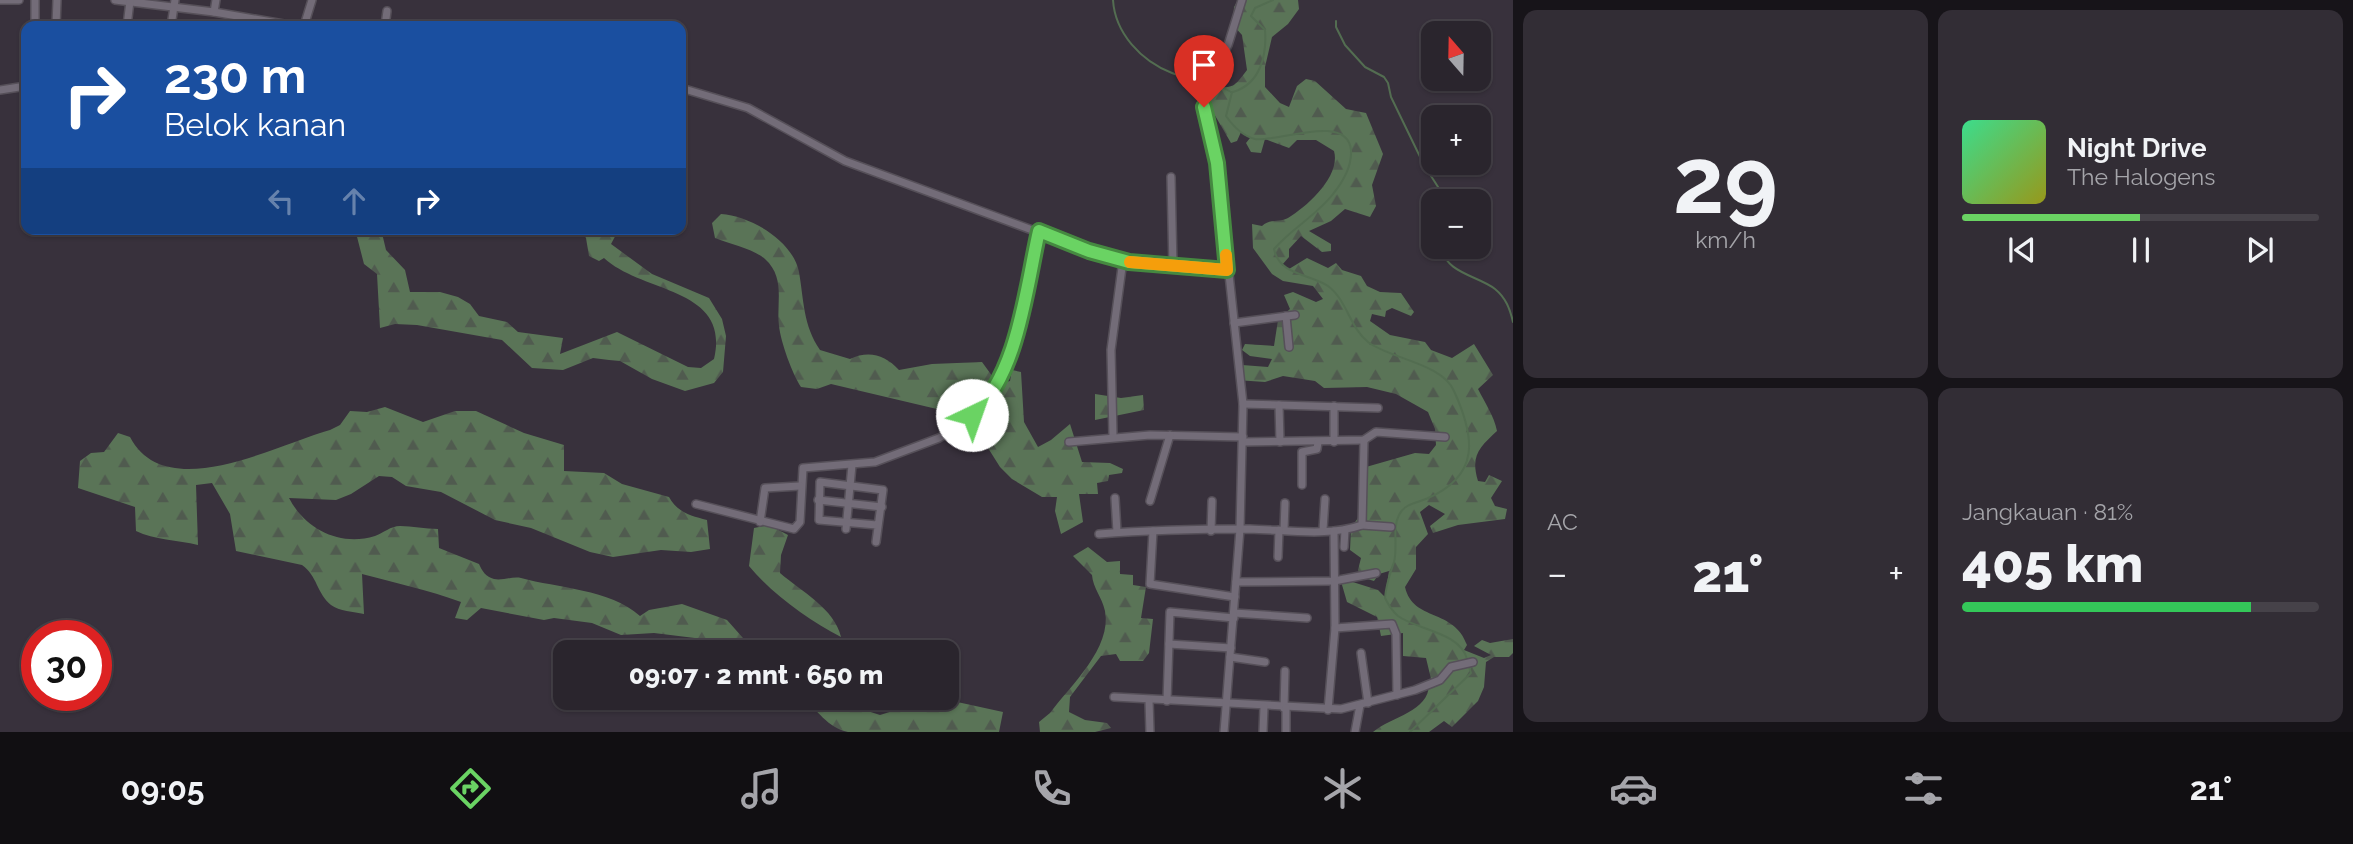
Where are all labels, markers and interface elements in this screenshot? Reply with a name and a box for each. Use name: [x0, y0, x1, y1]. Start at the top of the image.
north arrow: [1421, 21, 1491, 91]
map controls: [1421, 21, 1491, 259]
pin: [1174, 35, 1234, 107]
icon: arrive: [1185, 46, 1223, 84]
text: 230 m: [164, 47, 306, 104]
icon: right: [49, 49, 140, 140]
button: +: [1421, 105, 1491, 175]
text: Belok kanan: [164, 106, 346, 143]
text: 29: [1673, 127, 1778, 234]
text: Night Drive: [2067, 133, 2206, 163]
text: The Halogens: [2067, 163, 2215, 190]
icon: left: [262, 182, 300, 220]
icon: ahead: [335, 182, 373, 220]
icon: right: [408, 182, 446, 220]
button: −: [1421, 189, 1491, 259]
text: km/h: [1695, 226, 1756, 253]
icon: previous: [2003, 231, 2041, 269]
icon: pause: [2122, 231, 2160, 269]
icon: next: [2241, 231, 2279, 269]
position arrow: [935, 378, 1009, 452]
text: Jangkauan · 81%: [1962, 498, 2133, 525]
text: AC: [1547, 508, 1578, 535]
text: 405 km: [1962, 533, 2143, 594]
text: 21°: [1692, 543, 1763, 604]
text: −: [1547, 551, 1567, 596]
text: +: [1888, 551, 1904, 596]
speed limit sign: 30: [21, 620, 112, 711]
text: 09:07 · 2 mnt · 650 m: [629, 660, 883, 690]
icon: directions: [446, 764, 495, 813]
icon: music: [737, 764, 786, 813]
icon: phone: [1027, 764, 1076, 813]
icon: climate: [1318, 764, 1367, 813]
icon: car: [1609, 764, 1658, 813]
icon: filters: [1899, 764, 1948, 813]
text: 09:05: [121, 770, 205, 807]
text: 21°: [2190, 770, 2232, 807]

